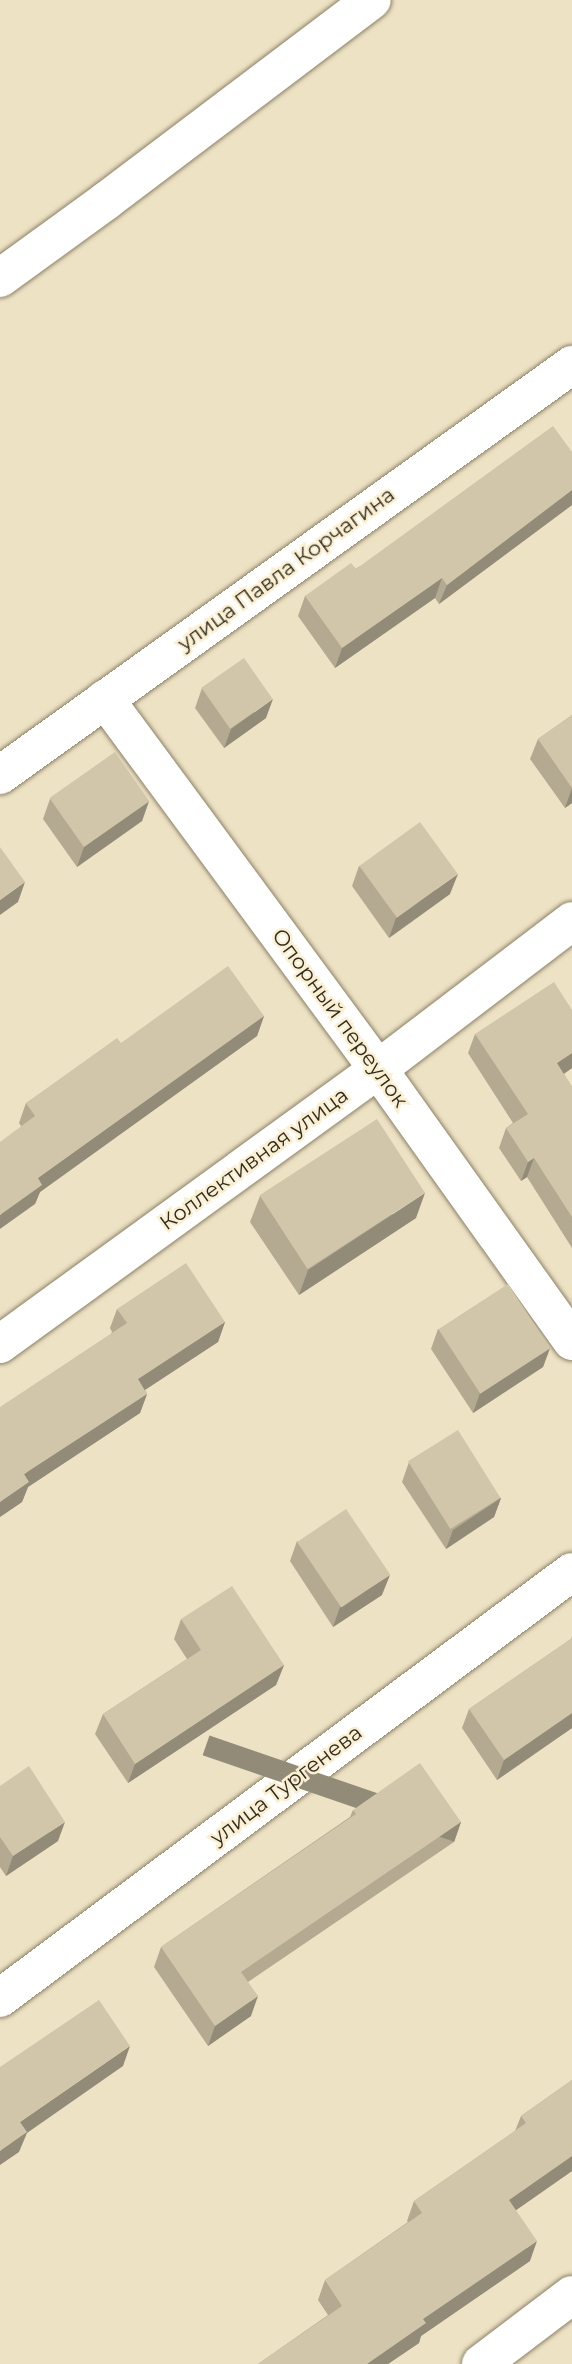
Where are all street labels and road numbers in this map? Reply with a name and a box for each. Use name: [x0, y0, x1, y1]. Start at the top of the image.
street label: улица Павла Корчагина: [173, 482, 399, 656]
street label: Опорный переулок: [267, 924, 413, 1112]
street label: Коллективная улица: [155, 1082, 353, 1236]
street label: улица Тургенева: [205, 1720, 367, 1850]

